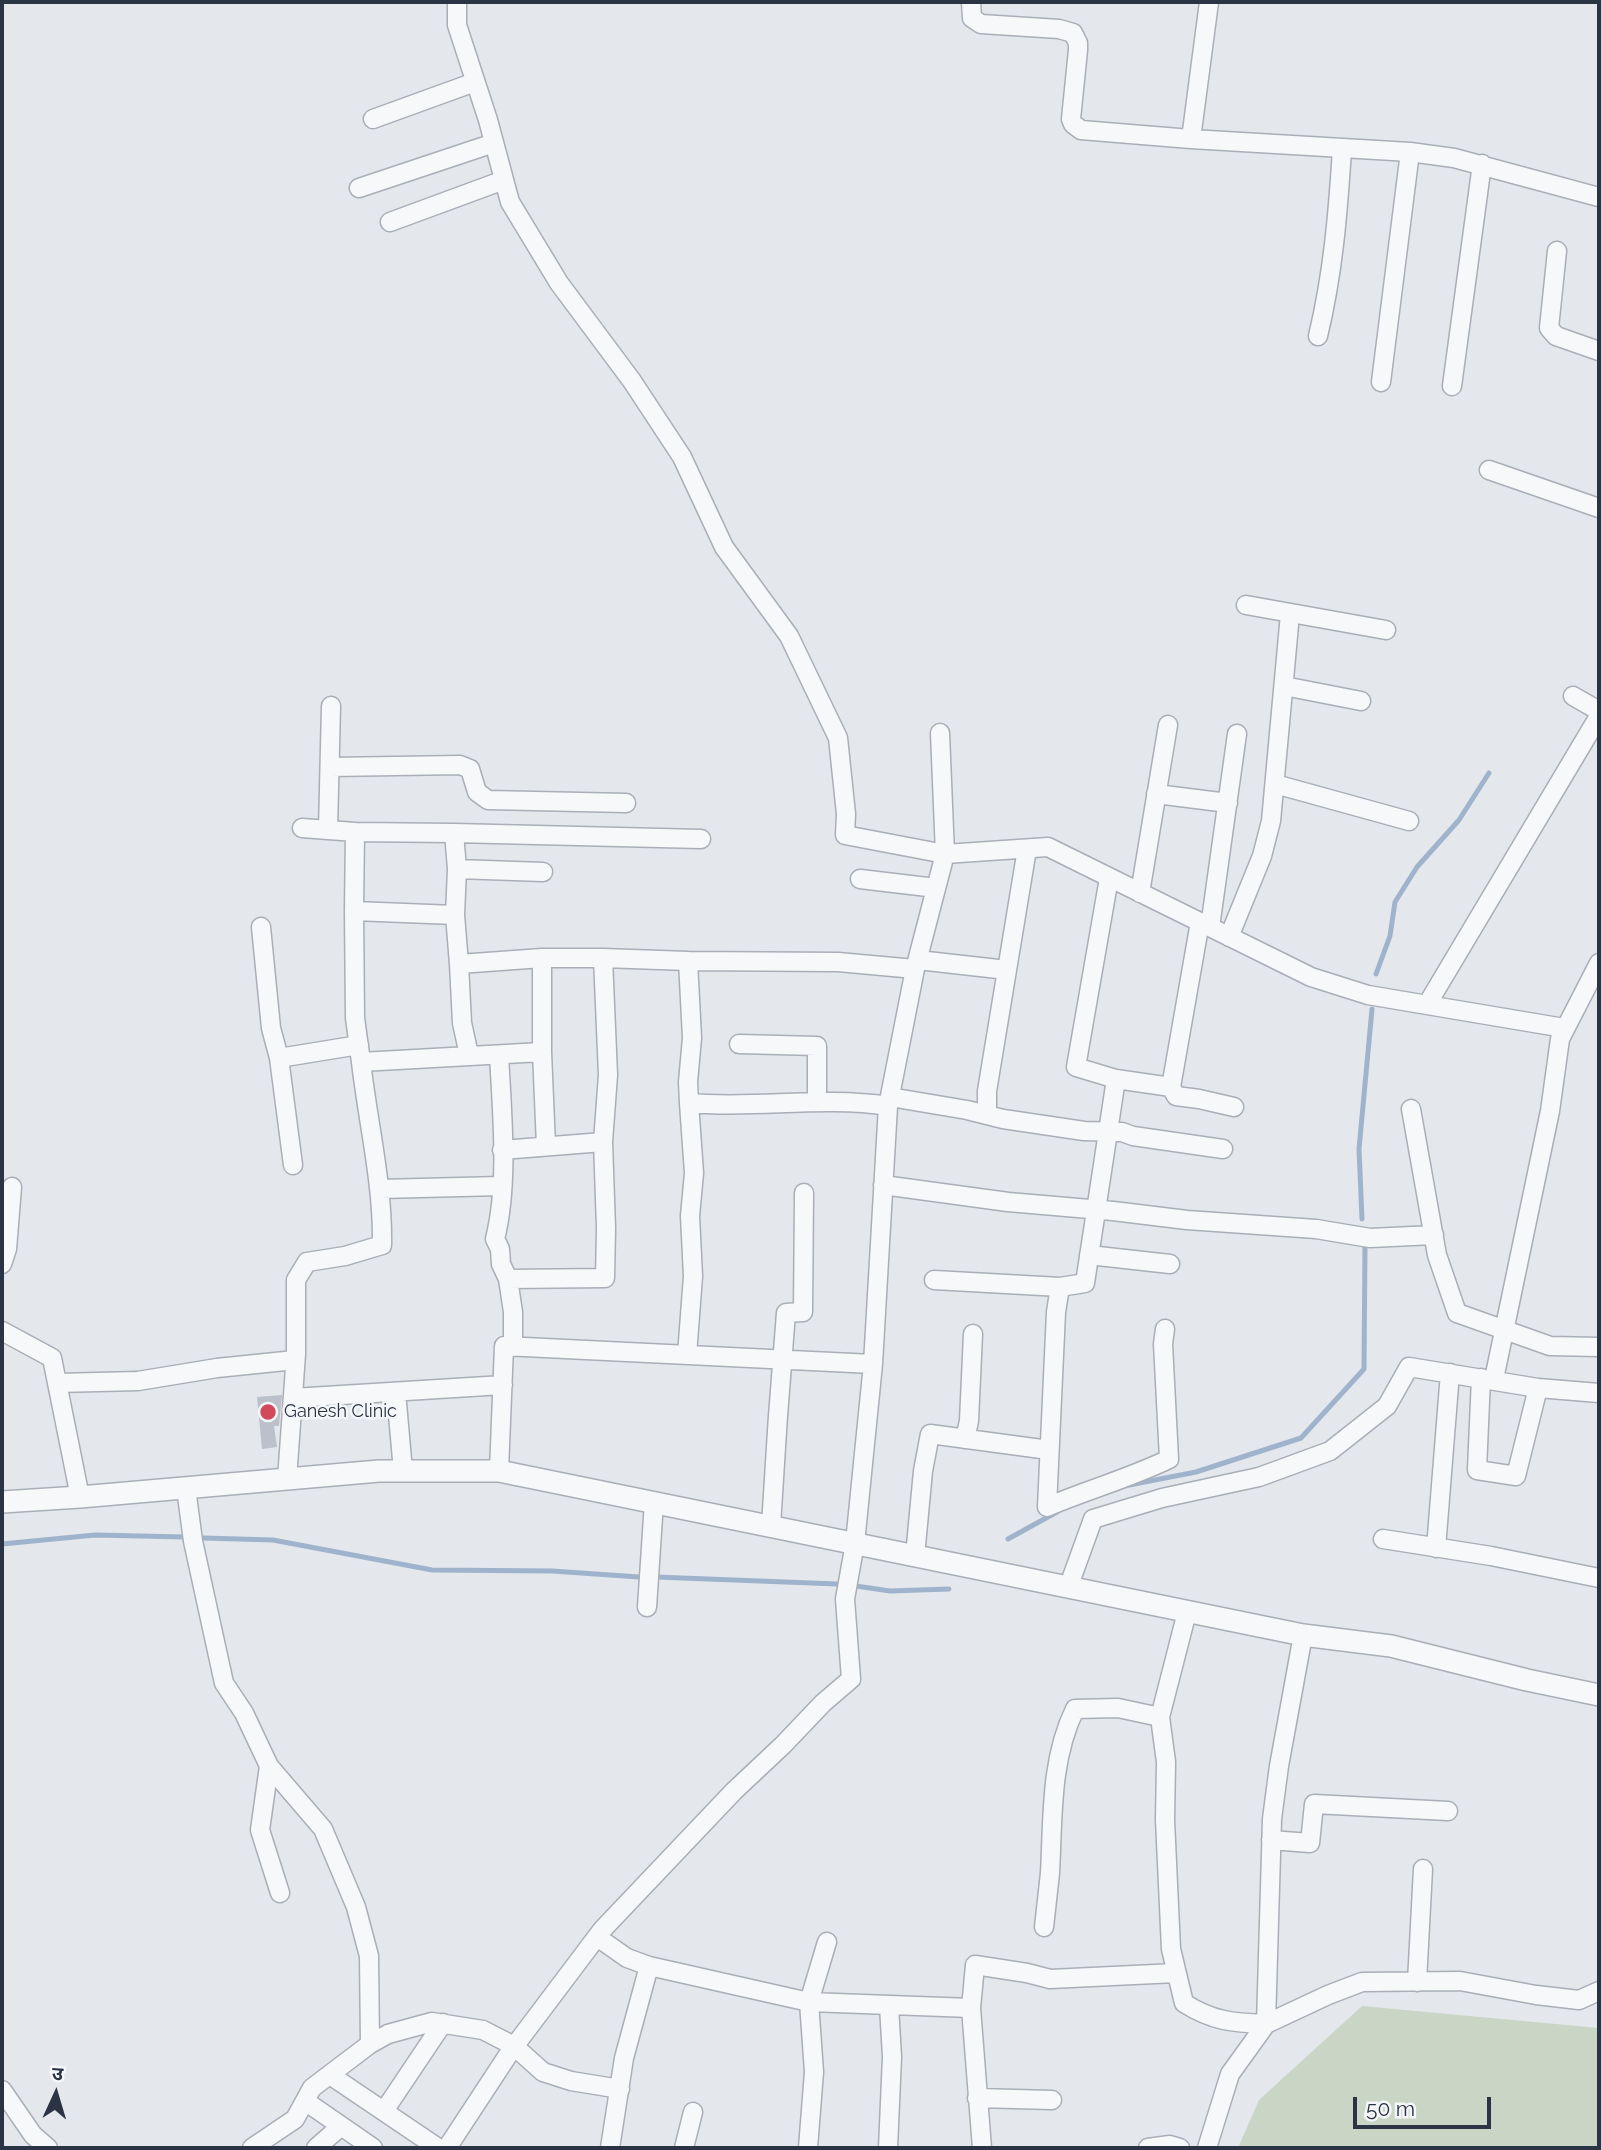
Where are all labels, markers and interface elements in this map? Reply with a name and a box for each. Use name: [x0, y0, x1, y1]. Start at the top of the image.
place label: Ganesh Clinic: [284, 1401, 397, 1423]
marker: Ganesh Clinic: [258, 1402, 278, 1422]
north arrow: [21, 2059, 91, 2129]
text: उ: [51, 2062, 64, 2084]
scale bar: [1356, 2084, 1494, 2128]
text: 50 m: [1366, 2096, 1415, 2121]

